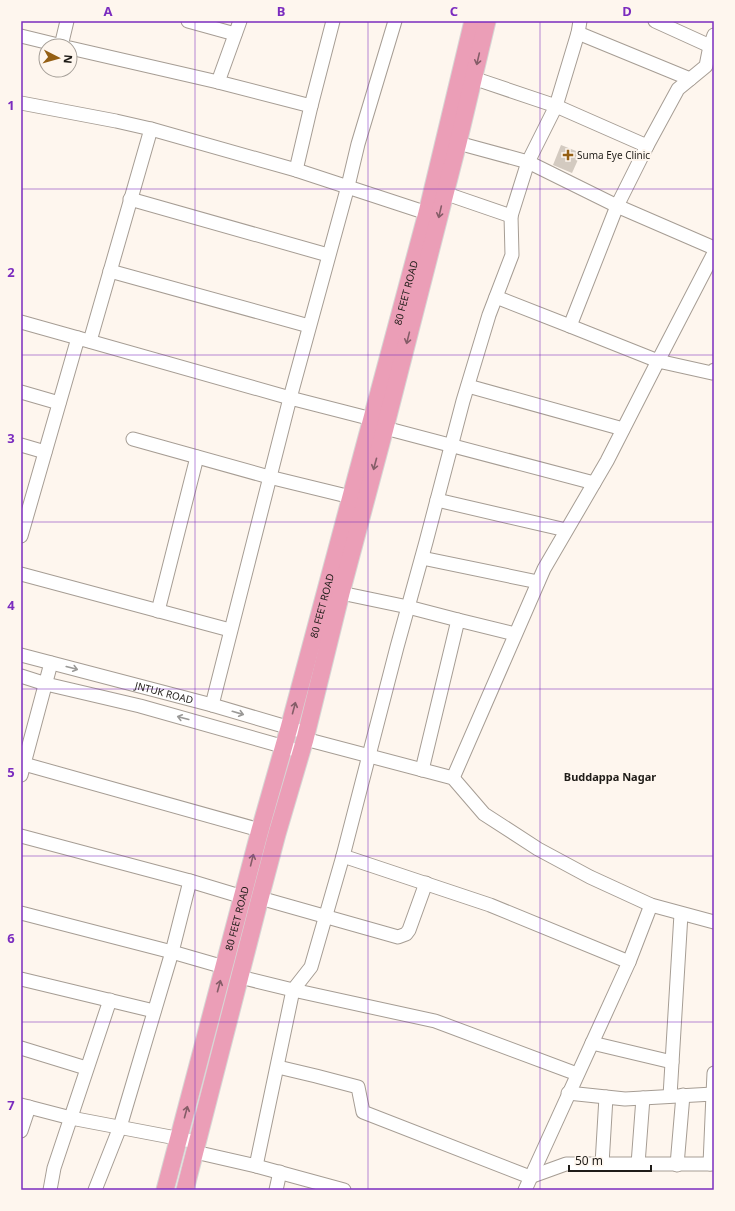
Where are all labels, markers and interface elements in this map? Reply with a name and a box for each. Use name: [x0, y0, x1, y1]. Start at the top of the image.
text: A: [104, 2, 113, 20]
text: B: [277, 2, 285, 20]
text: C: [450, 2, 458, 20]
text: D: [622, 2, 632, 20]
north arrow: [38, 38, 78, 78]
one-way arrow: [473, 52, 481, 65]
text: N: [61, 54, 76, 64]
text: 1: [7, 96, 15, 114]
place label: Suma Eye Clinic: [577, 148, 650, 162]
marker: Suma Eye Clinic: [562, 149, 574, 161]
one-way arrow: [435, 205, 443, 218]
street label: 80 FEET ROAD: [390, 259, 421, 326]
text: 2: [7, 263, 15, 281]
one-way arrow: [404, 332, 411, 345]
text: 3: [7, 429, 15, 447]
one-way arrow: [371, 457, 379, 470]
street label: 80 FEET ROAD: [306, 572, 337, 639]
text: 4: [7, 596, 15, 614]
one-way arrow: [66, 665, 79, 673]
street label: JNTUK ROAD: [133, 678, 195, 707]
one-way arrow: [291, 702, 298, 715]
one-way arrow: [232, 710, 245, 717]
one-way arrow: [177, 714, 190, 721]
text: 5: [7, 763, 15, 781]
district label: Buddappa Nagar: [564, 769, 656, 784]
one-way arrow: [249, 854, 256, 867]
street label: 80 FEET ROAD: [221, 885, 252, 952]
text: 6: [7, 929, 15, 947]
one-way arrow: [216, 980, 223, 993]
text: 7: [7, 1096, 15, 1114]
one-way arrow: [183, 1105, 190, 1118]
scale bar: [569, 1147, 651, 1173]
text: 50 m: [575, 1152, 603, 1169]

